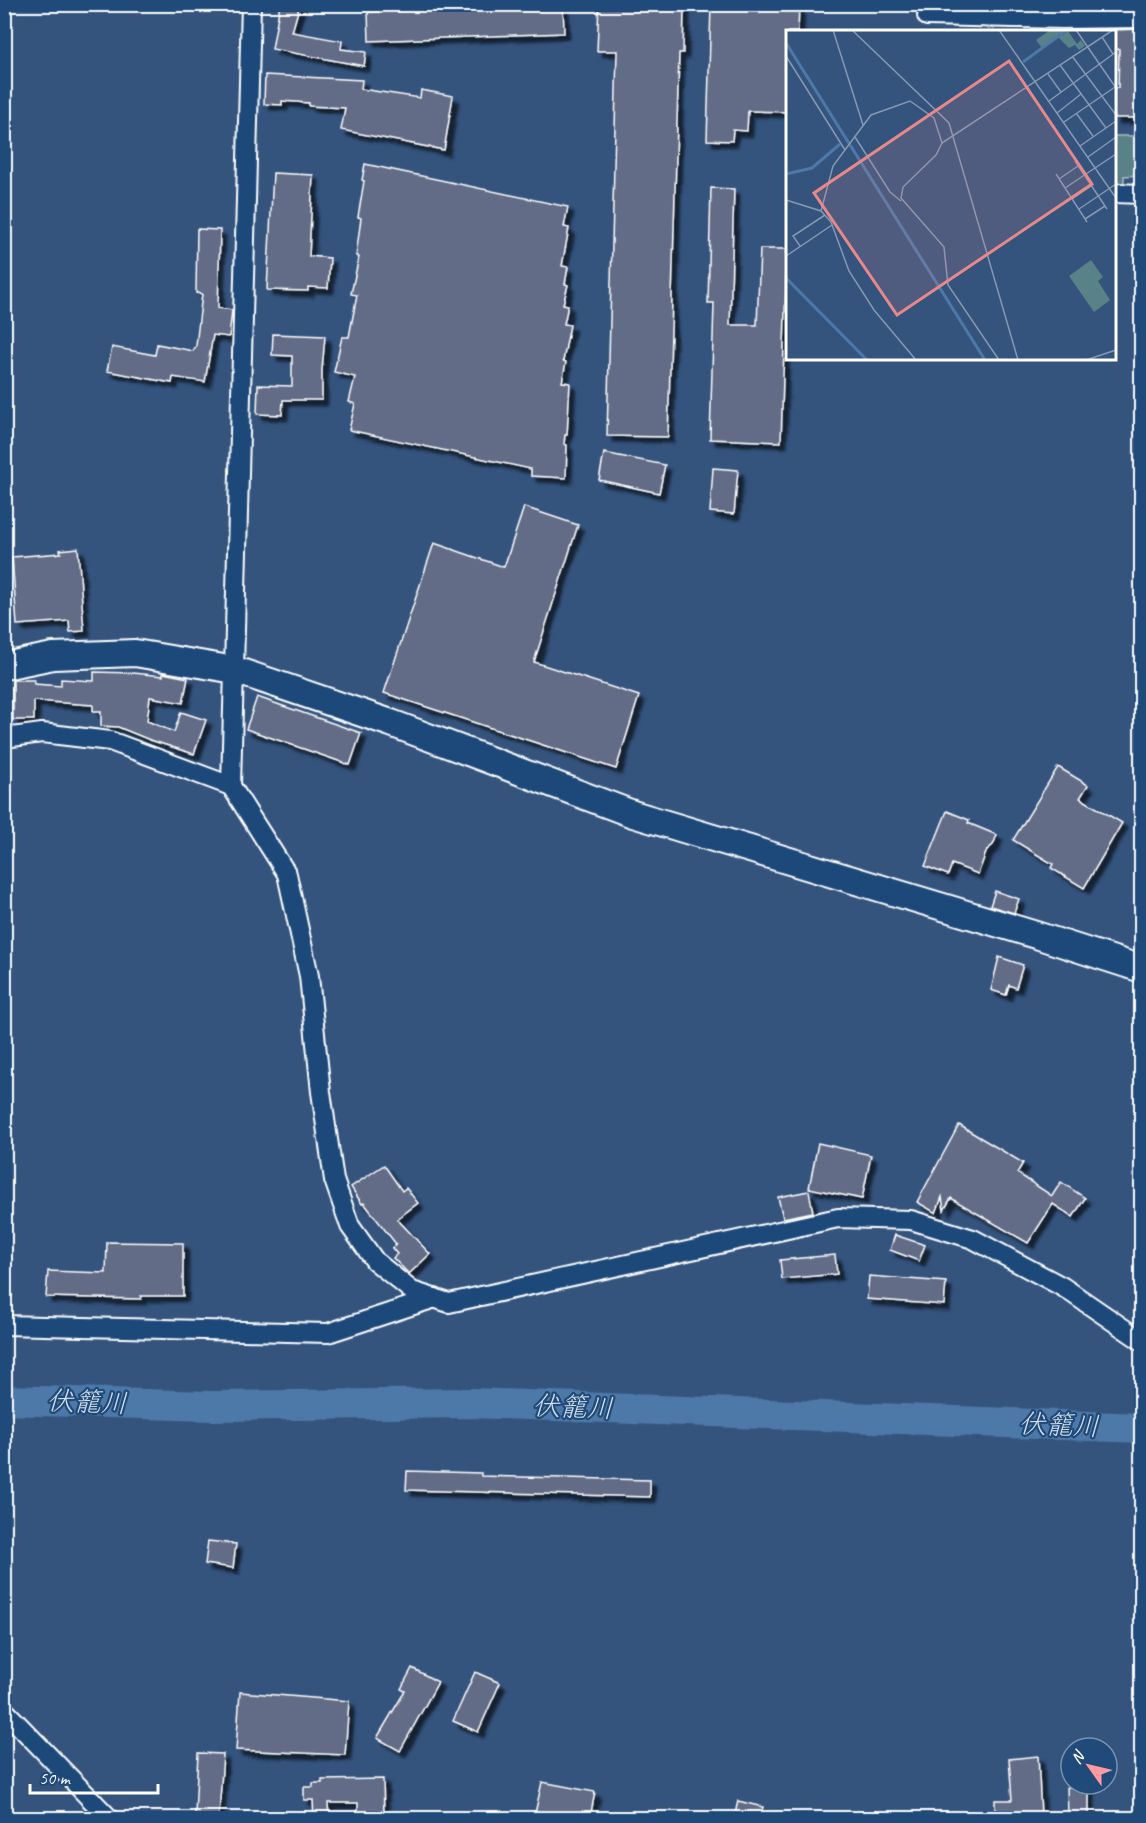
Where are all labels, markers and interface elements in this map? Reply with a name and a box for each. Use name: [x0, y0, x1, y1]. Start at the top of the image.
inset map: [786, 30, 1116, 360]
water label: 伏籠川: [46, 1384, 128, 1420]
water label: 伏籠川: [532, 1389, 614, 1425]
water label: 伏籠川: [1018, 1407, 1100, 1443]
north arrow: [1059, 1736, 1119, 1796]
text: N: [1066, 1746, 1090, 1768]
scale bar: [30, 1757, 158, 1795]
text: 50 m: [39, 1767, 72, 1789]

